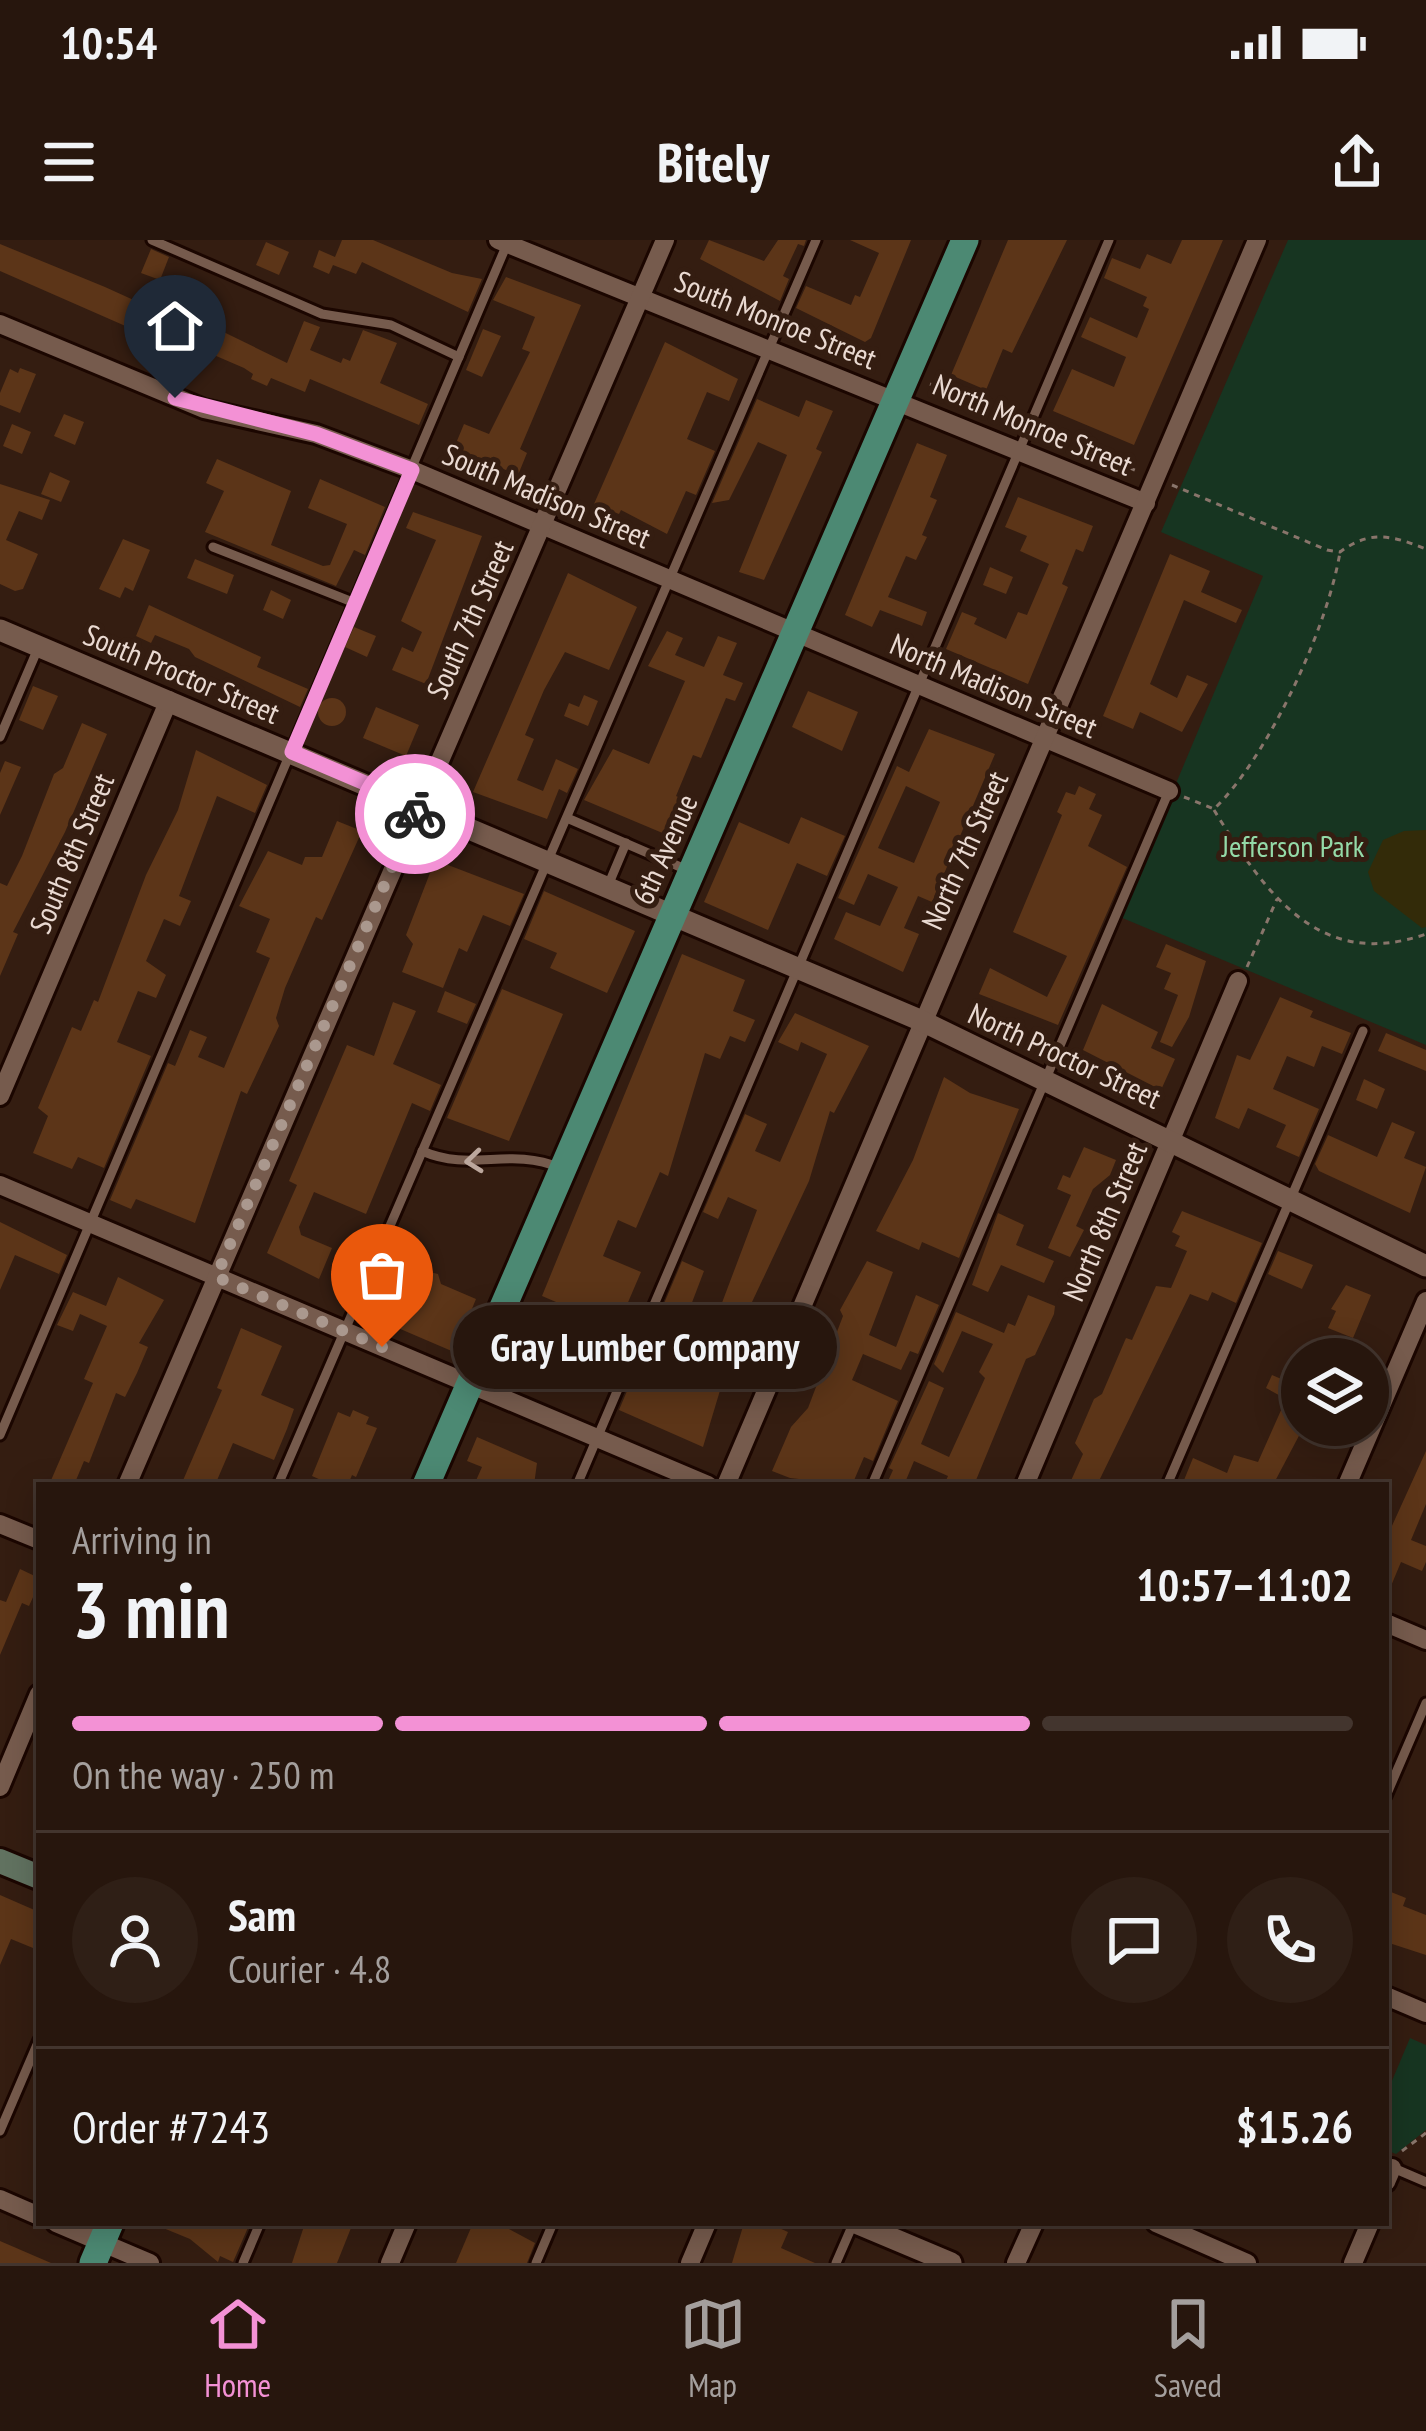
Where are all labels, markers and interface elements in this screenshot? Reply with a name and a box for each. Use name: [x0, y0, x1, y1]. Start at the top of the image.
text: 10:54: [60, 13, 157, 71]
text: Bitely: [657, 127, 769, 197]
icon: menu: [36, 129, 102, 195]
icon: share: [1324, 129, 1390, 195]
street label: South Monroe Street: [670, 261, 883, 377]
pin: [124, 275, 226, 398]
icon: home: [142, 293, 208, 359]
street label: North Monroe Street: [927, 364, 1139, 484]
street label: South Madison Street: [437, 434, 657, 557]
street label: South 7th Street: [417, 533, 522, 704]
street label: South Proctor Street: [78, 614, 286, 732]
street label: North Madison Street: [885, 624, 1104, 746]
courier: [355, 754, 475, 874]
street label: North 7th Street: [912, 764, 1016, 935]
street label: South 8th Street: [20, 766, 122, 939]
icon: bike: [382, 781, 448, 847]
street label: 6th Avenue: [623, 788, 705, 910]
park label: Jefferson Park: [1221, 826, 1365, 865]
street label: North Proctor Street: [962, 993, 1168, 1117]
street label: North 8th Street: [1053, 1135, 1155, 1307]
one-way arrow: [465, 1147, 484, 1173]
pin: [331, 1224, 433, 1347]
icon: bag: [349, 1242, 415, 1308]
callout: Gray Lumber Company: [454, 1305, 838, 1389]
text: Gray Lumber Company: [491, 1321, 799, 1372]
map controls: [1281, 1338, 1389, 1446]
button: layers: [1281, 1338, 1389, 1446]
text: Arriving in: [72, 1514, 212, 1565]
text: 10:57–11:02: [1136, 1555, 1353, 1613]
text: 3 min: [72, 1559, 230, 1660]
text: On the way · 250 m: [72, 1749, 334, 1800]
button: person: [72, 1877, 198, 2003]
button: chat: [1071, 1877, 1197, 2003]
button: phone: [1227, 1877, 1353, 2003]
text: Sam: [228, 1885, 296, 1943]
text: Courier · 4.8: [228, 1943, 391, 1994]
text: Order #7243: [72, 2097, 270, 2155]
text: $15.26: [1236, 2097, 1353, 2155]
tab: Home: [204, 2291, 271, 2406]
tab: Map: [680, 2291, 746, 2406]
tab: Saved: [1154, 2291, 1222, 2406]

